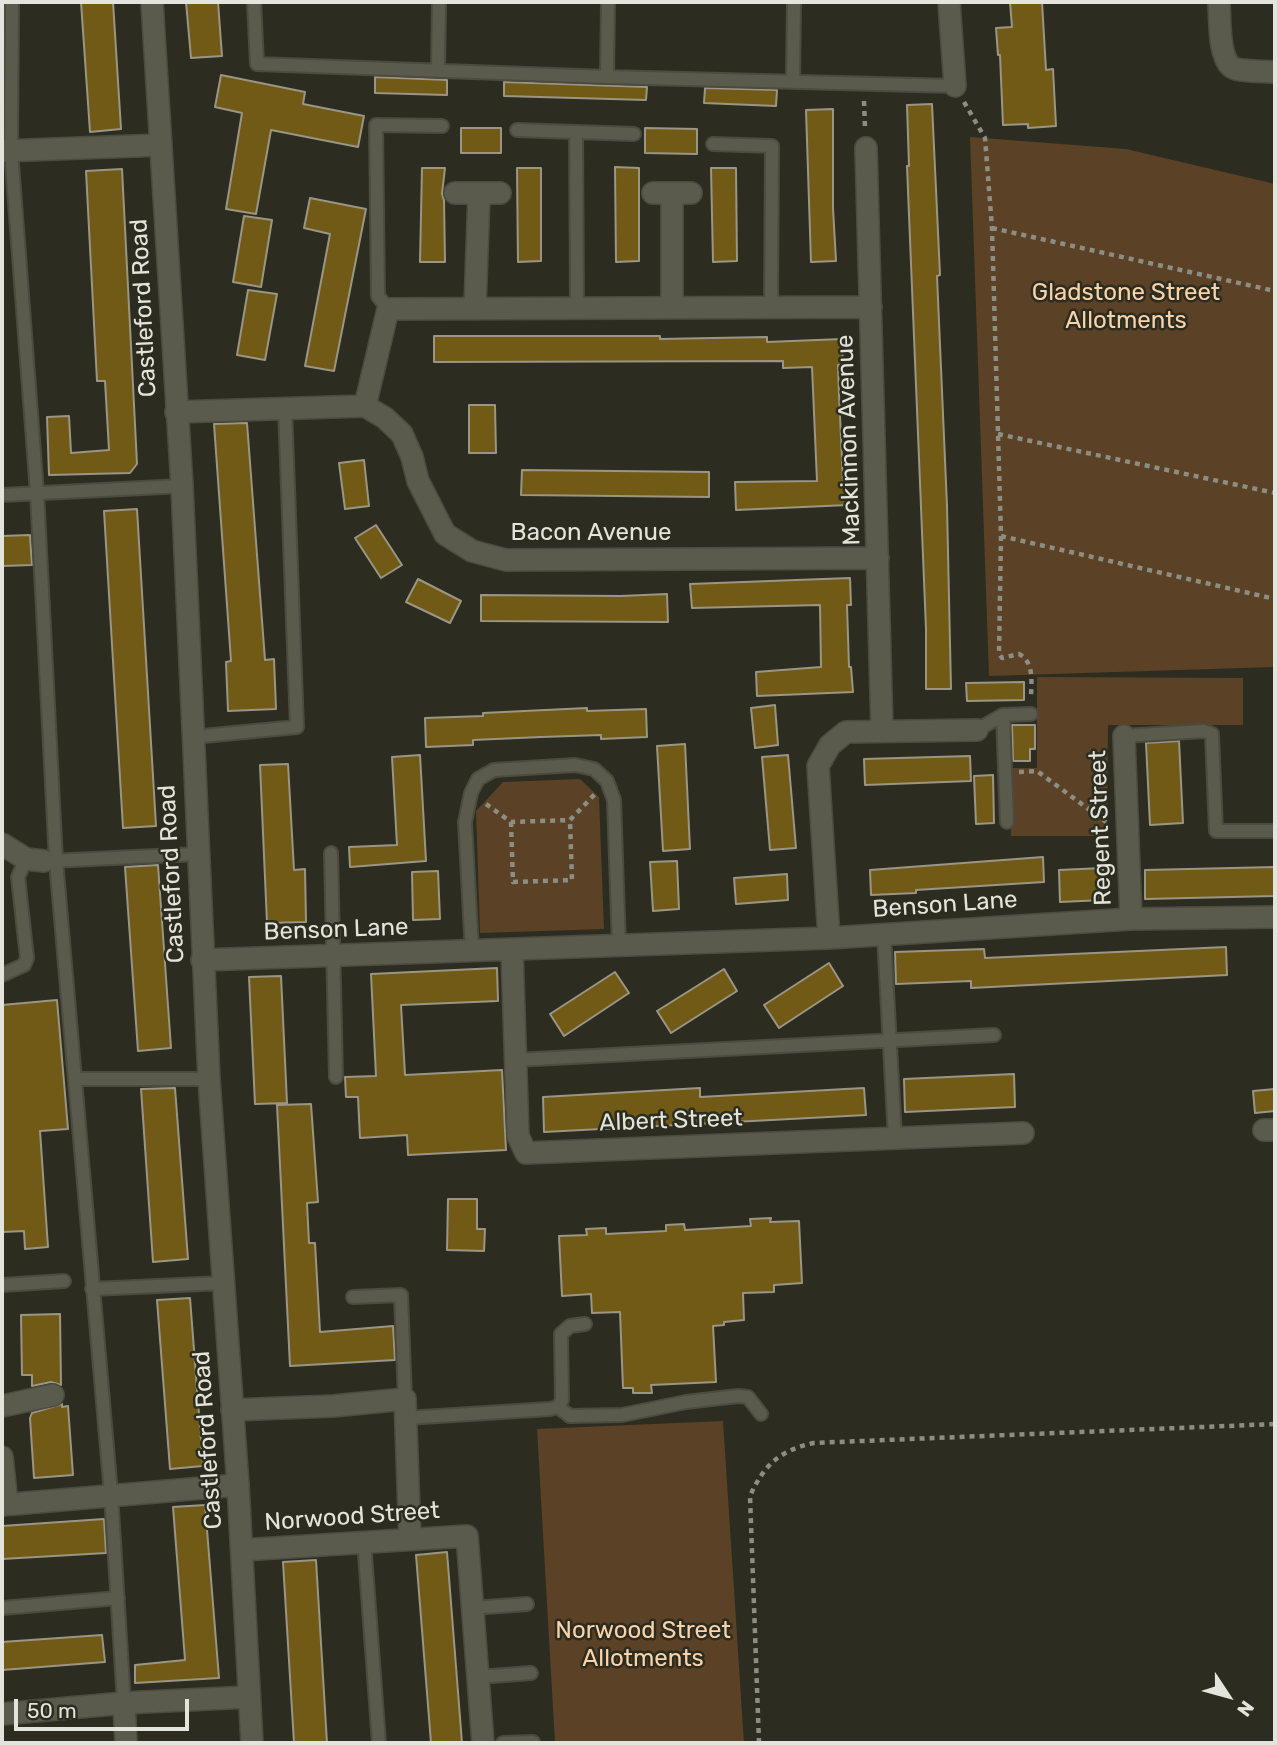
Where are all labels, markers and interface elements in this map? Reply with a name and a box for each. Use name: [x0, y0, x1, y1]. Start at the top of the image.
street label: Castleford Road: [125, 218, 163, 398]
park label: Gladstone Street Allotments: [1032, 279, 1220, 335]
street label: Mackinnon Avenue: [831, 334, 867, 546]
street label: Bacon Avenue: [511, 519, 671, 547]
street label: Regent Street: [1084, 750, 1118, 906]
street label: Castleford Road: [153, 784, 191, 964]
street label: Benson Lane: [872, 886, 1018, 924]
street label: Benson Lane: [263, 913, 409, 947]
street label: Albert Street: [599, 1104, 743, 1138]
street label: Castleford Road: [187, 1350, 229, 1530]
street label: Norwood Street: [263, 1497, 441, 1537]
park label: Norwood Street Allotments: [555, 1617, 731, 1673]
north arrow: [1193, 1661, 1263, 1731]
scale bar: [18, 1686, 192, 1730]
text: N: [1232, 1696, 1259, 1721]
text: 50 m: [27, 1698, 77, 1723]

